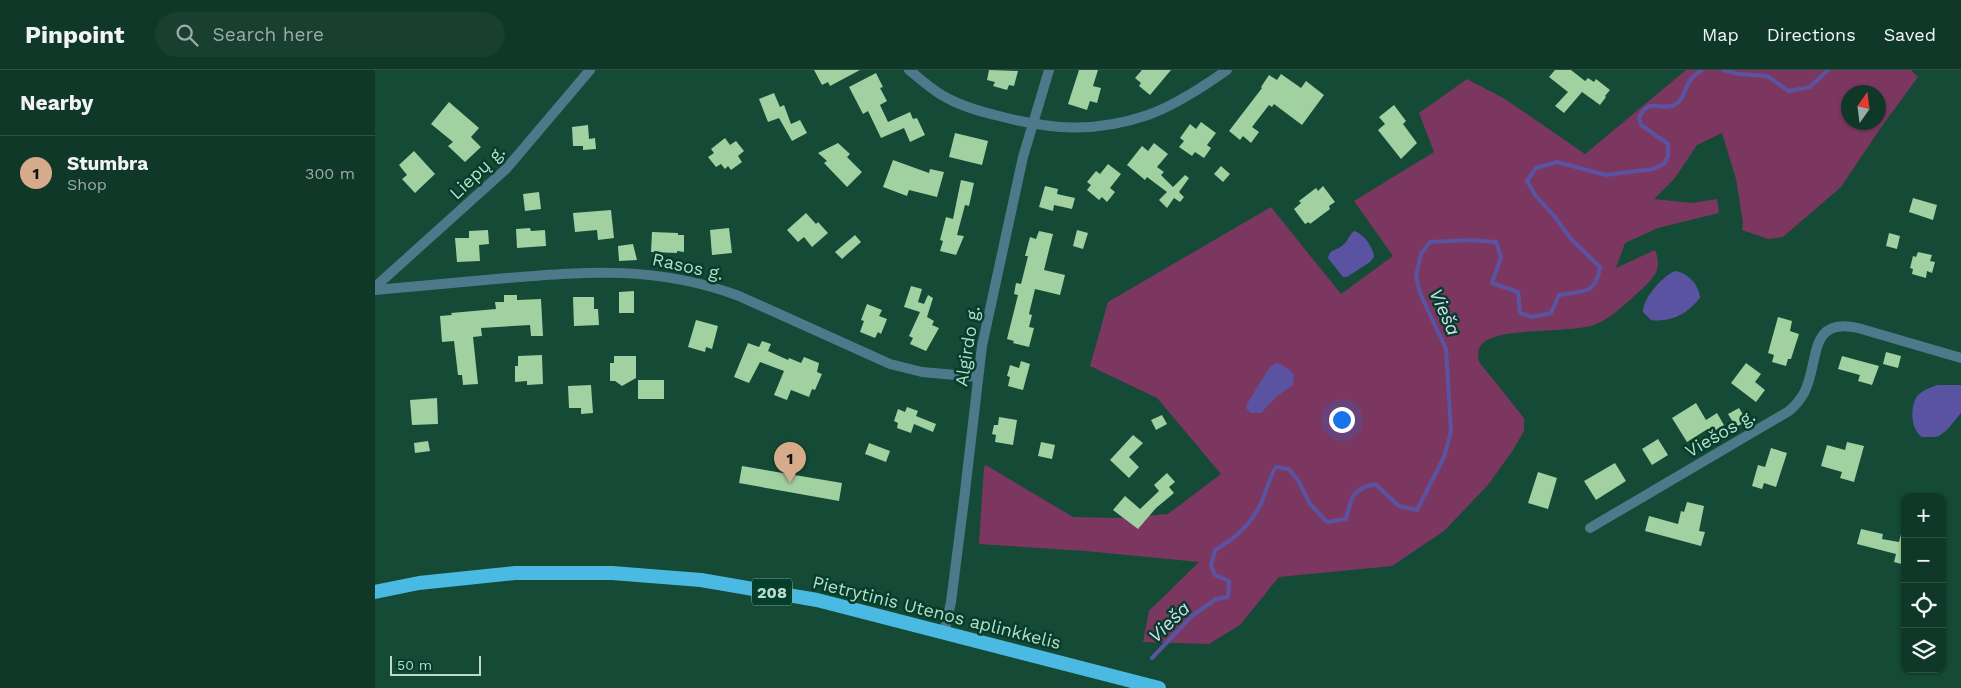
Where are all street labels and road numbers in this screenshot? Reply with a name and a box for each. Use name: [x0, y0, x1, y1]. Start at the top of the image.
street label: Liepų g.: [445, 141, 509, 203]
street label: Rasos g.: [650, 248, 726, 284]
street label: Algirdo g.: [950, 304, 984, 388]
street label: Viešos g.: [1681, 405, 1759, 461]
street label: Pietrytinis Utenos aplinkkelis: [811, 571, 1063, 653]
road number: 208: [752, 578, 792, 606]

